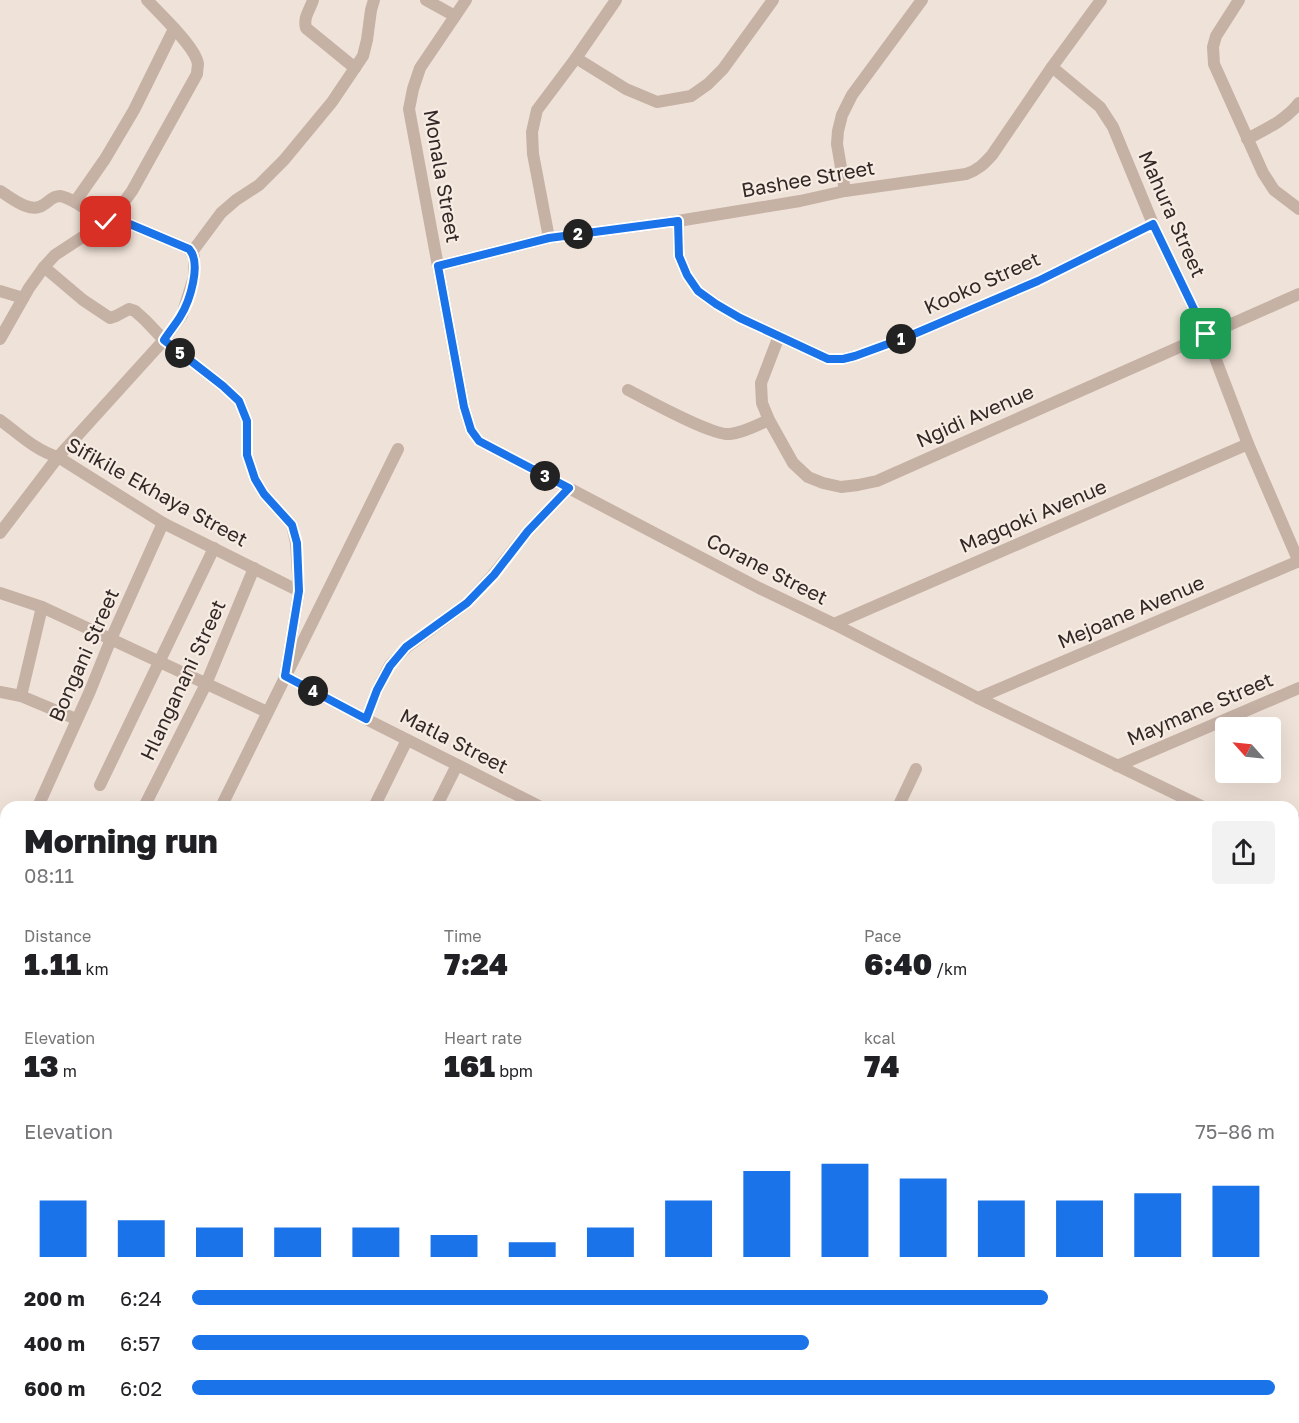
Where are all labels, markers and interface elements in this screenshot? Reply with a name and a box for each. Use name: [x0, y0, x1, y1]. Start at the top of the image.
street label: Monala Street: [419, 107, 466, 244]
street label: Mahura Street: [1134, 147, 1212, 281]
street label: Bashee Street: [739, 154, 876, 202]
pin: [80, 196, 131, 247]
icon: check: [89, 205, 122, 238]
pin: 2: [563, 219, 593, 249]
text: 2: [573, 224, 583, 244]
street label: Kooko Street: [920, 246, 1043, 318]
pin: [1180, 308, 1231, 359]
icon: arrive: [1189, 317, 1222, 350]
pin: 1: [886, 324, 916, 354]
text: 1: [897, 329, 905, 349]
pin: 5: [165, 338, 195, 368]
text: 5: [175, 343, 185, 363]
street label: Ngidi Avenue: [912, 378, 1037, 452]
street label: Sifikile Ekhaya Street: [63, 431, 252, 551]
pin: 3: [530, 461, 560, 491]
text: 3: [540, 466, 550, 486]
street label: Magqoki Avenue: [955, 473, 1110, 557]
street label: Corane Street: [703, 527, 832, 609]
street label: Mejoane Avenue: [1054, 569, 1208, 653]
street label: Bongani Street: [43, 584, 123, 725]
street label: Hlanganani Street: [134, 596, 230, 764]
street label: Maymane Street: [1123, 666, 1276, 750]
pin: 4: [298, 676, 328, 706]
text: 4: [308, 681, 318, 701]
street label: Matla Street: [396, 703, 513, 778]
north arrow: [1215, 717, 1281, 783]
map controls: [1215, 717, 1281, 783]
text: Morning run: [24, 821, 218, 860]
button: share: [1212, 821, 1275, 884]
text: 08:11: [24, 863, 74, 887]
text: Distance: [24, 926, 91, 946]
text: Time: [444, 926, 482, 946]
text: Pace: [864, 926, 901, 946]
text: 1.11: [24, 946, 81, 982]
text: 7:24: [444, 946, 508, 982]
text: 6:40: [864, 946, 932, 982]
text: km: [81, 959, 109, 979]
text: /km: [932, 959, 967, 979]
text: Elevation: [24, 1028, 95, 1048]
text: Heart rate: [444, 1028, 522, 1048]
text: kcal: [864, 1028, 896, 1048]
text: 13: [24, 1048, 59, 1084]
text: 161: [444, 1048, 495, 1084]
text: 74: [864, 1048, 899, 1084]
text: m: [59, 1061, 77, 1081]
text: bpm: [495, 1061, 533, 1081]
text: Elevation: [24, 1119, 113, 1143]
text: 75–86 m: [1195, 1119, 1275, 1143]
text: 200 m: [24, 1286, 85, 1310]
text: 6:24: [120, 1286, 162, 1310]
text: 400 m: [24, 1331, 85, 1355]
text: 6:57: [120, 1331, 160, 1355]
text: 600 m: [24, 1376, 85, 1400]
text: 6:02: [120, 1376, 162, 1400]

